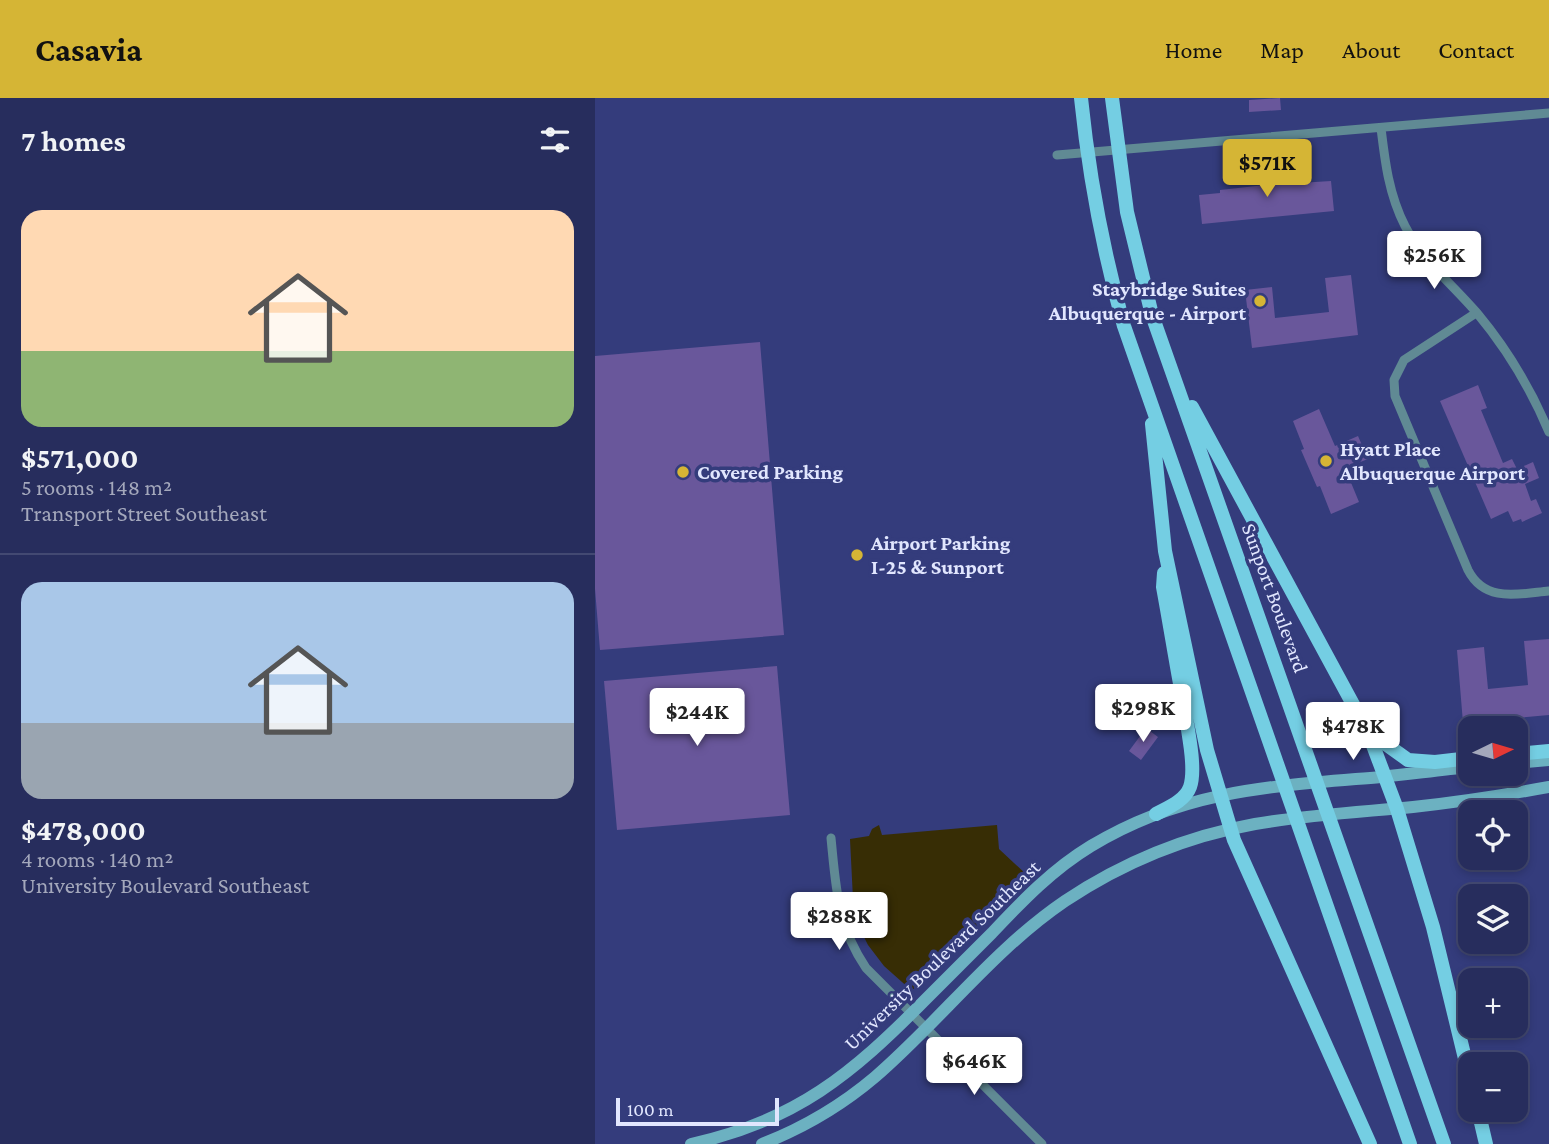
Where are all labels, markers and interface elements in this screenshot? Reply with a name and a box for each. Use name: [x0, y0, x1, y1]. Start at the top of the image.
text: Casavia: [35, 31, 142, 68]
text: Home: [1165, 36, 1222, 63]
text: Map: [1260, 36, 1304, 63]
text: About: [1342, 36, 1400, 63]
text: Contact: [1438, 36, 1514, 63]
icon: filters: [536, 121, 574, 159]
text: 7 homes: [21, 124, 126, 157]
pin: $571K: [1218, 140, 1316, 199]
text: $571K: [1239, 149, 1295, 175]
pin: $256K: [1385, 232, 1483, 291]
text: $256K: [1403, 241, 1465, 267]
icon: home: [235, 255, 361, 381]
place label: Staybridge Suites Albuquerque - Airport: [1048, 277, 1246, 325]
marker: Staybridge Suites Albuquerque - Airport: [1252, 293, 1268, 309]
place label: Hyatt Place Albuquerque Airport: [1339, 437, 1526, 485]
text: $571,000: [21, 441, 139, 474]
marker: Hyatt Place Albuquerque Airport: [1318, 453, 1334, 469]
place label: Covered Parking: [697, 460, 844, 484]
marker: Covered Parking: [675, 464, 691, 480]
text: 5 rooms · 148 m²: [21, 474, 172, 500]
text: Transport Street Southeast: [21, 500, 267, 526]
street label: Sunport Boulevard: [1237, 520, 1313, 676]
place label: Airport Parking I-25 & Sunport: [870, 531, 1011, 579]
marker: Airport Parking I-25 & Sunport: [849, 547, 865, 563]
icon: home: [235, 627, 361, 753]
pin: $298K: [1094, 684, 1192, 744]
pin: $244K: [648, 688, 746, 748]
text: $298K: [1111, 694, 1175, 720]
text: $244K: [666, 698, 728, 724]
pin: $478K: [1304, 702, 1402, 762]
text: $478K: [1322, 712, 1384, 738]
north arrow: [1458, 716, 1528, 786]
map controls: [1458, 716, 1528, 1122]
button: locate: [1458, 800, 1528, 870]
text: $478,000: [21, 813, 146, 846]
text: 4 rooms · 140 m²: [21, 846, 173, 872]
street label: University Boulevard Southeast: [839, 854, 1046, 1055]
text: University Boulevard Southeast: [21, 872, 309, 898]
button: layers: [1458, 884, 1528, 954]
pin: $288K: [790, 892, 888, 952]
text: $288K: [807, 902, 871, 928]
button: +: [1458, 968, 1528, 1038]
pin: $646K: [925, 1038, 1023, 1097]
text: $646K: [942, 1047, 1006, 1073]
button: −: [1458, 1052, 1528, 1122]
scale bar: [616, 1095, 779, 1127]
text: 100 m: [627, 1099, 674, 1120]

